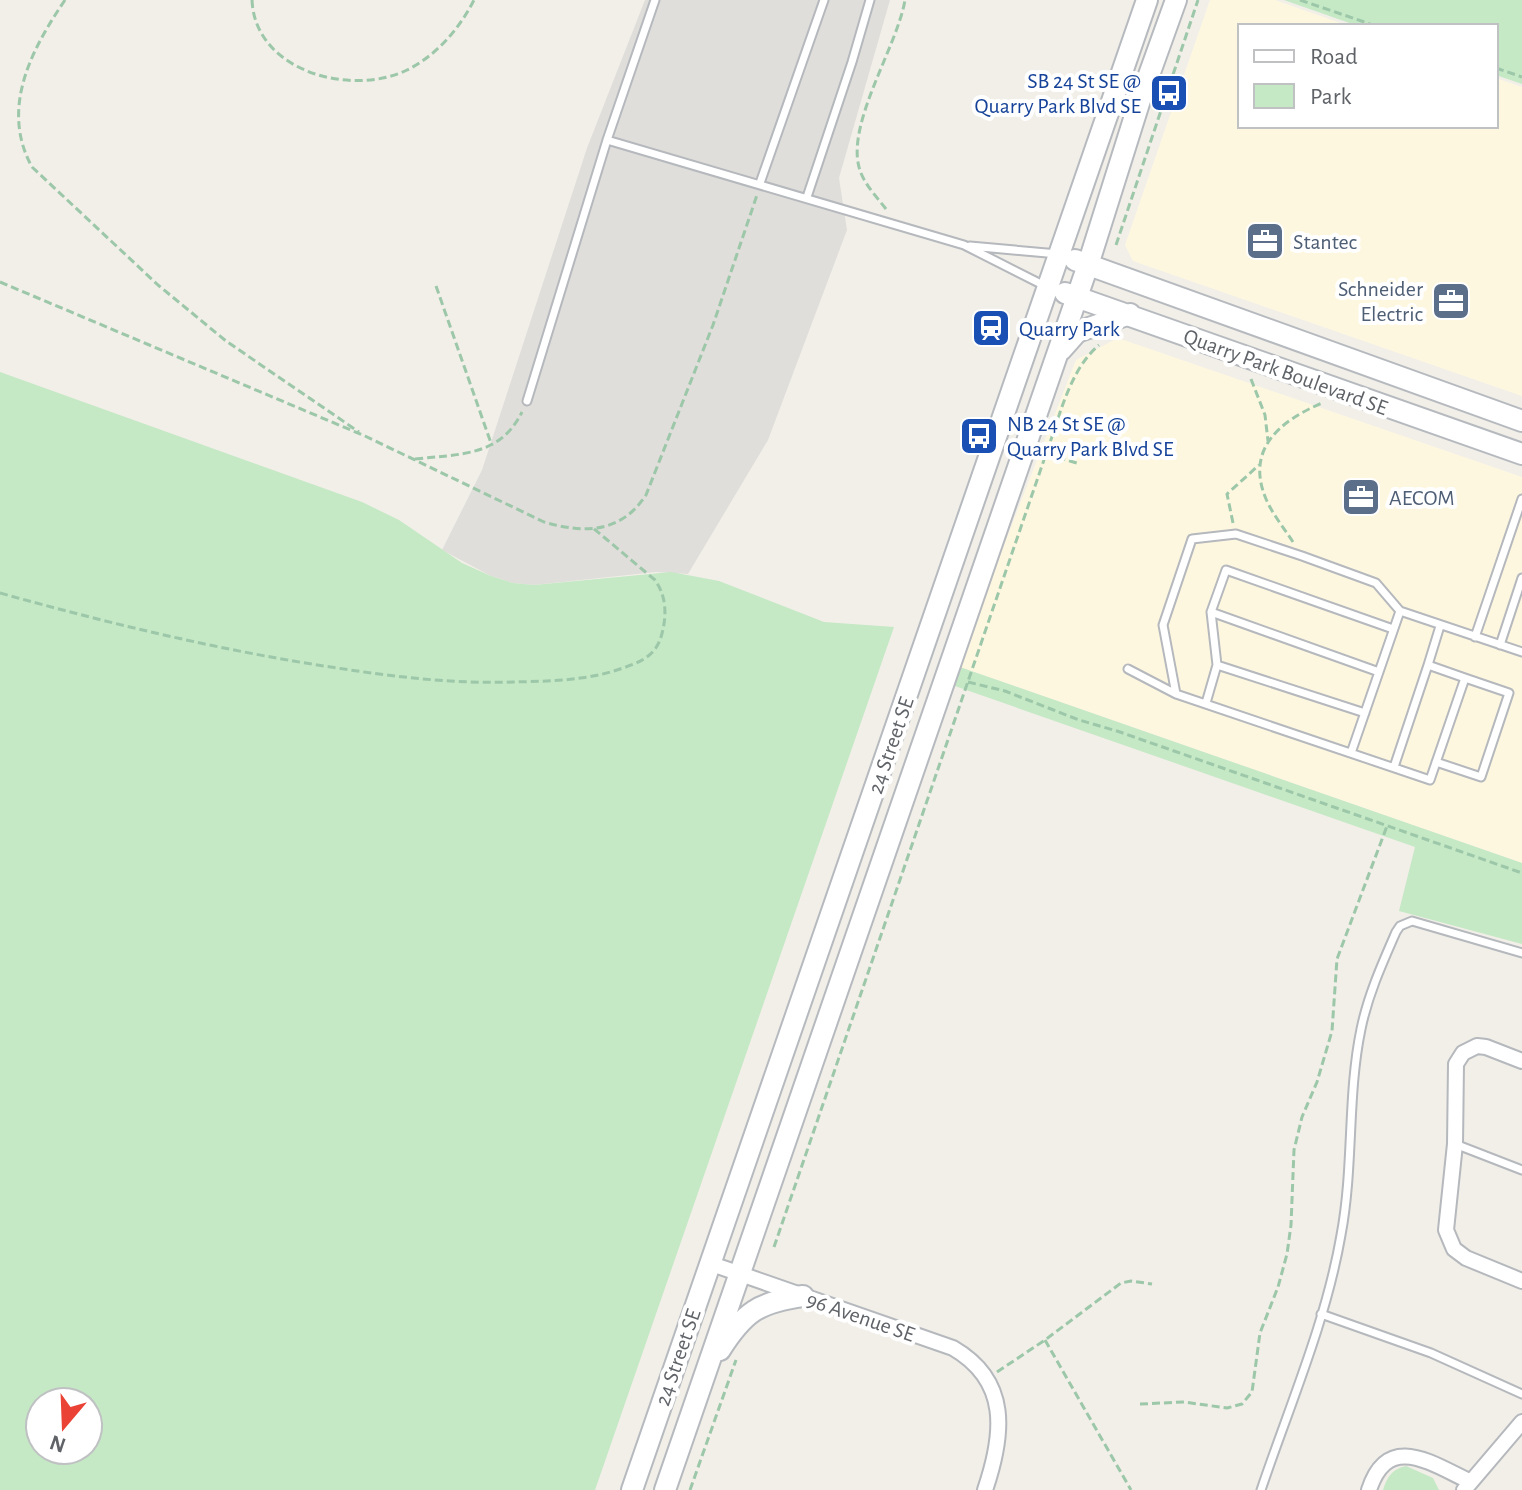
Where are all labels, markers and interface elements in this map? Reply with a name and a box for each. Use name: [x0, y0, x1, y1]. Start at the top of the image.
legend: [1238, 24, 1498, 128]
text: Road: [1310, 45, 1358, 69]
place label: SB 24 St SE @ Quarry Park Blvd SE: [974, 70, 1141, 117]
bus stop icon: SB 24 St SE @ Quarry Park Blvd SE: [1148, 72, 1190, 114]
text: Park: [1310, 85, 1351, 109]
office icon: Stantec: [1244, 220, 1286, 262]
place label: Stantec: [1293, 231, 1358, 253]
place label: Schneider Electric: [1338, 278, 1424, 325]
office icon: Schneider Electric: [1430, 280, 1472, 322]
station icon: Quarry Park: [970, 307, 1012, 349]
place label: Quarry Park: [1019, 318, 1120, 340]
street label: Quarry Park Boulevard SE: [1181, 325, 1391, 419]
place label: NB 24 St SE @ Quarry Park Blvd SE: [1007, 413, 1174, 460]
bus stop icon: NB 24 St SE @ Quarry Park Blvd SE: [958, 415, 1000, 457]
office icon: AECOM: [1340, 476, 1382, 518]
place label: AECOM: [1389, 487, 1455, 509]
street label: 24 Street SE: [864, 694, 918, 796]
street label: 96 Avenue SE: [804, 1288, 918, 1346]
street label: 24 Street SE: [651, 1306, 705, 1408]
north arrow: [24, 1386, 104, 1466]
text: N: [47, 1431, 69, 1457]

